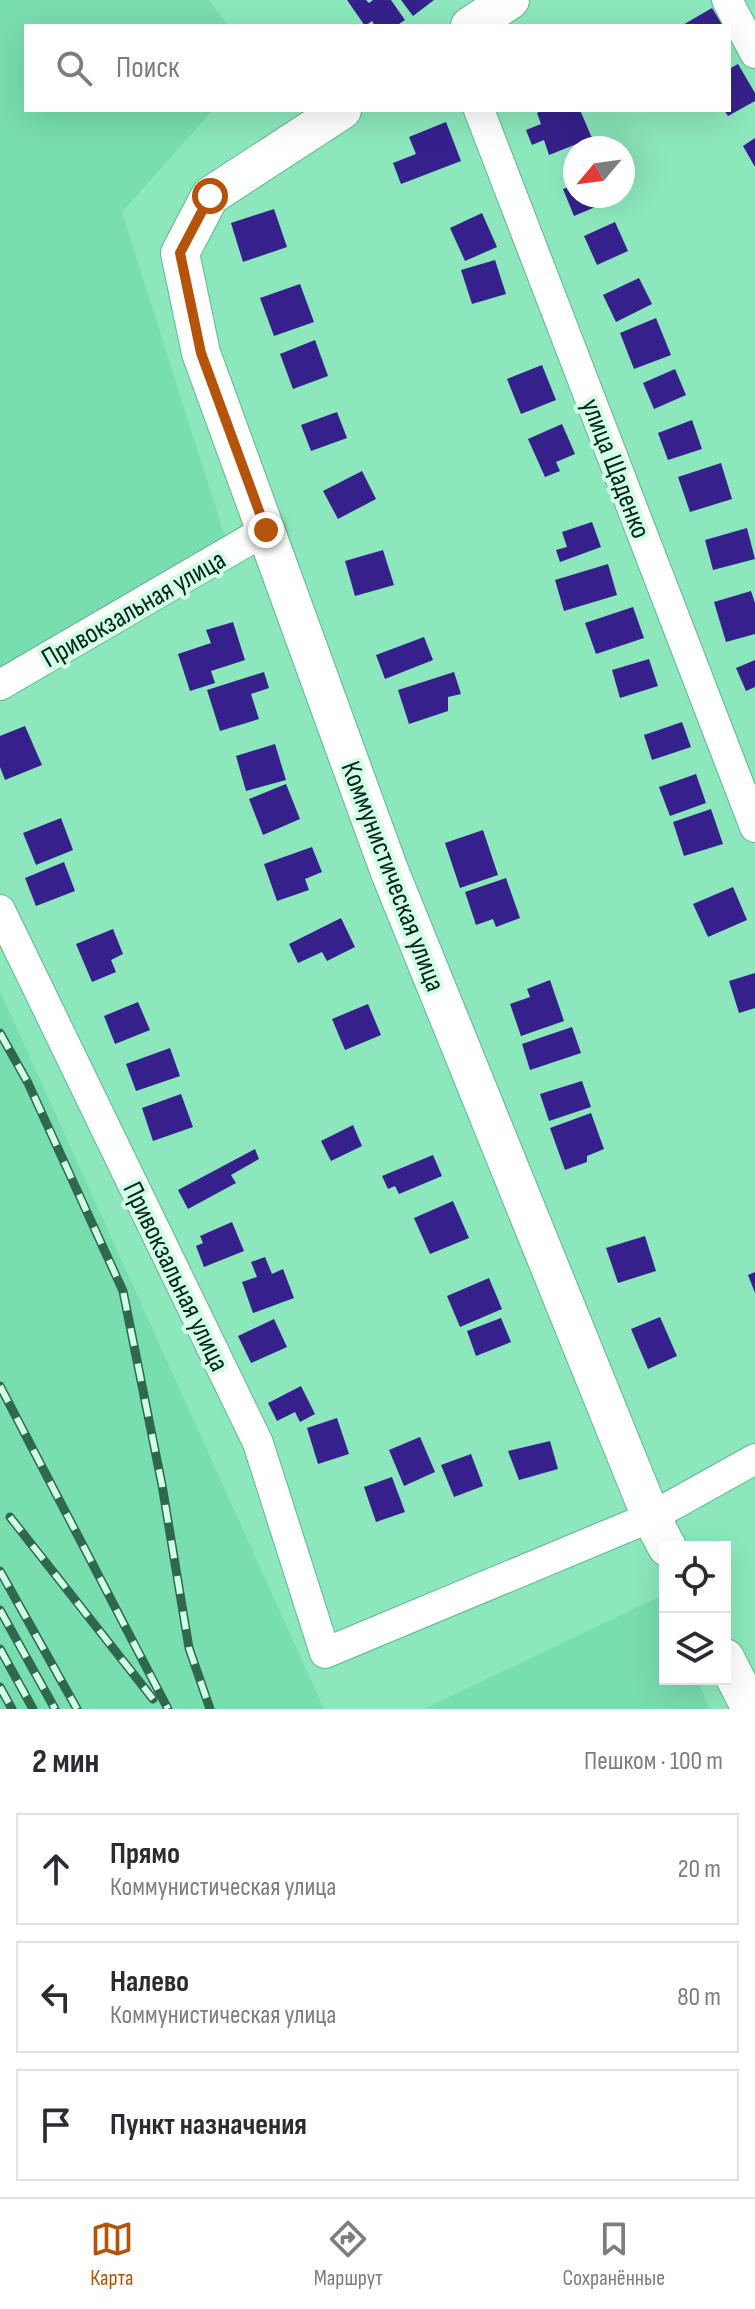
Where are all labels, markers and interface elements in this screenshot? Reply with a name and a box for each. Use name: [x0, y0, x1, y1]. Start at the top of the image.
search box: [24, 24, 731, 112]
icon: search: [52, 46, 96, 90]
text: Поиск: [116, 50, 179, 86]
north arrow: [563, 136, 635, 208]
route start: [192, 178, 228, 214]
street label: улица Щаденко: [574, 394, 657, 543]
route end: [248, 512, 284, 548]
street label: Привокзальная улица: [36, 543, 232, 675]
street label: Коммунистическая улица: [334, 757, 452, 996]
street label: Привокзальная улица: [116, 1177, 236, 1377]
map controls: [659, 1541, 731, 1685]
button: locate: [659, 1541, 731, 1613]
button: layers: [659, 1613, 731, 1685]
text: 2 мин: [32, 1741, 99, 1782]
text: Пешком · 100 m: [584, 1746, 723, 1777]
text: Прямо: [110, 1836, 180, 1872]
icon: ahead: [34, 1847, 78, 1891]
text: 20 m: [678, 1854, 721, 1885]
text: Коммунистическая улица: [110, 1872, 336, 1903]
text: Налево: [110, 1964, 189, 2000]
icon: left: [34, 1975, 78, 2019]
text: 80 m: [677, 1982, 721, 2013]
text: Коммунистическая улица: [110, 2000, 336, 2031]
icon: arrive: [34, 2103, 78, 2147]
text: Пункт назначения: [110, 2107, 307, 2143]
tab: Карта: [90, 2217, 134, 2292]
tab: Маршрут: [314, 2217, 383, 2292]
tab: Сохранённые: [562, 2217, 665, 2292]

